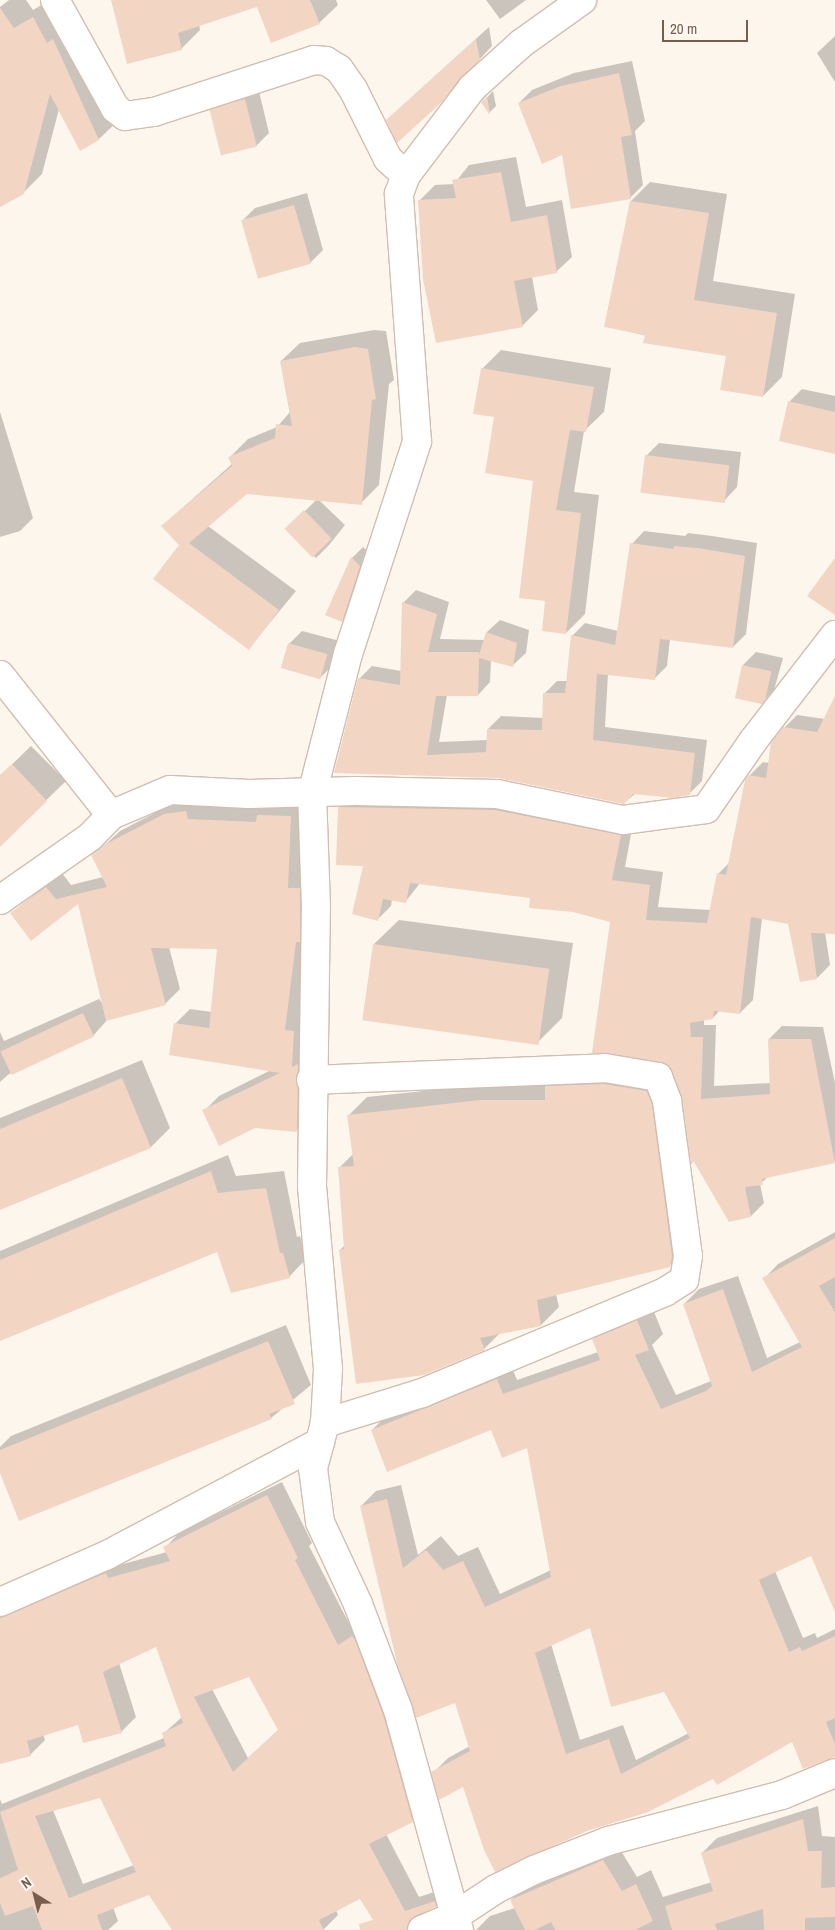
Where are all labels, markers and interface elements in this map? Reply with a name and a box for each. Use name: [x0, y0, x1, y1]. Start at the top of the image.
scale bar: [665, 10, 751, 42]
text: 20 m: [670, 18, 697, 39]
north arrow: [10, 1870, 60, 1920]
text: N: [18, 1873, 35, 1893]

